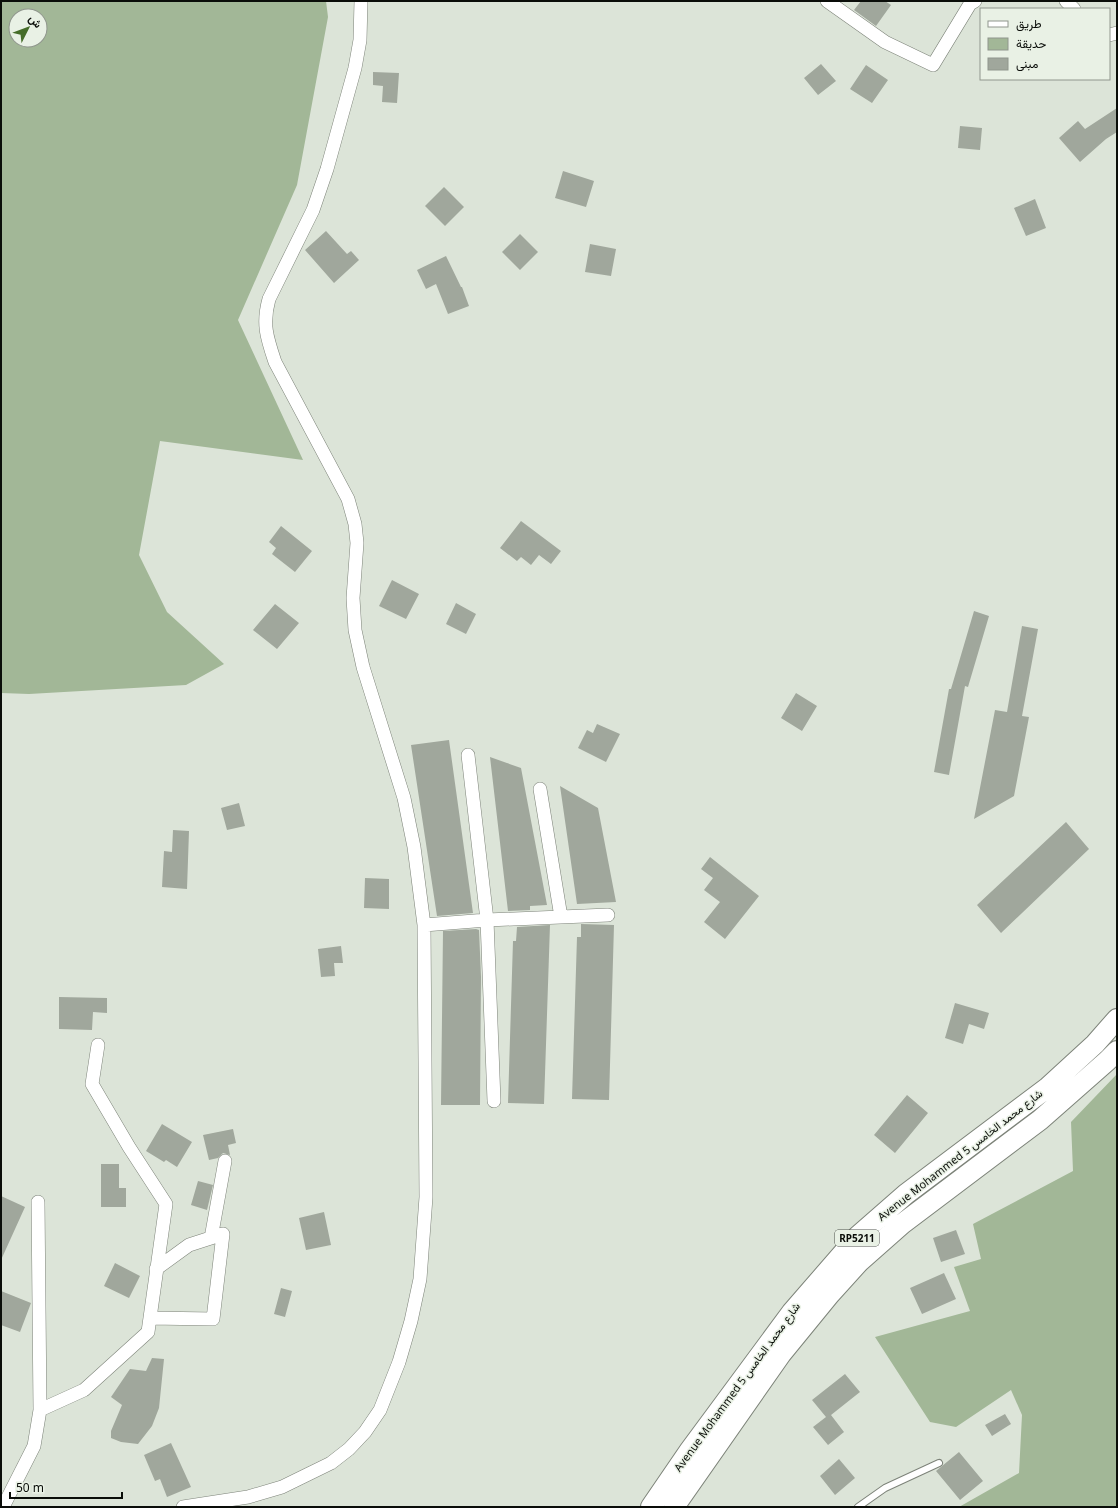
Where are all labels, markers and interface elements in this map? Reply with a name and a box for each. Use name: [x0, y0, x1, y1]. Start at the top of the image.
north arrow: [8, 8, 48, 48]
legend: [980, 8, 1110, 80]
text: ش: [26, 11, 46, 31]
text: طريق: [1016, 15, 1042, 32]
text: حديقة: [1016, 35, 1046, 52]
text: مبنى: [1016, 55, 1038, 72]
street label: Avenue Mohammed 5 شارع محمد الخامس: [874, 1085, 1046, 1225]
road number: RP5211: [835, 1230, 879, 1246]
street label: Avenue Mohammed 5 شارع محمد الخامس: [670, 1299, 804, 1475]
scale bar: [10, 1474, 122, 1500]
text: 50 m: [16, 1479, 44, 1496]

